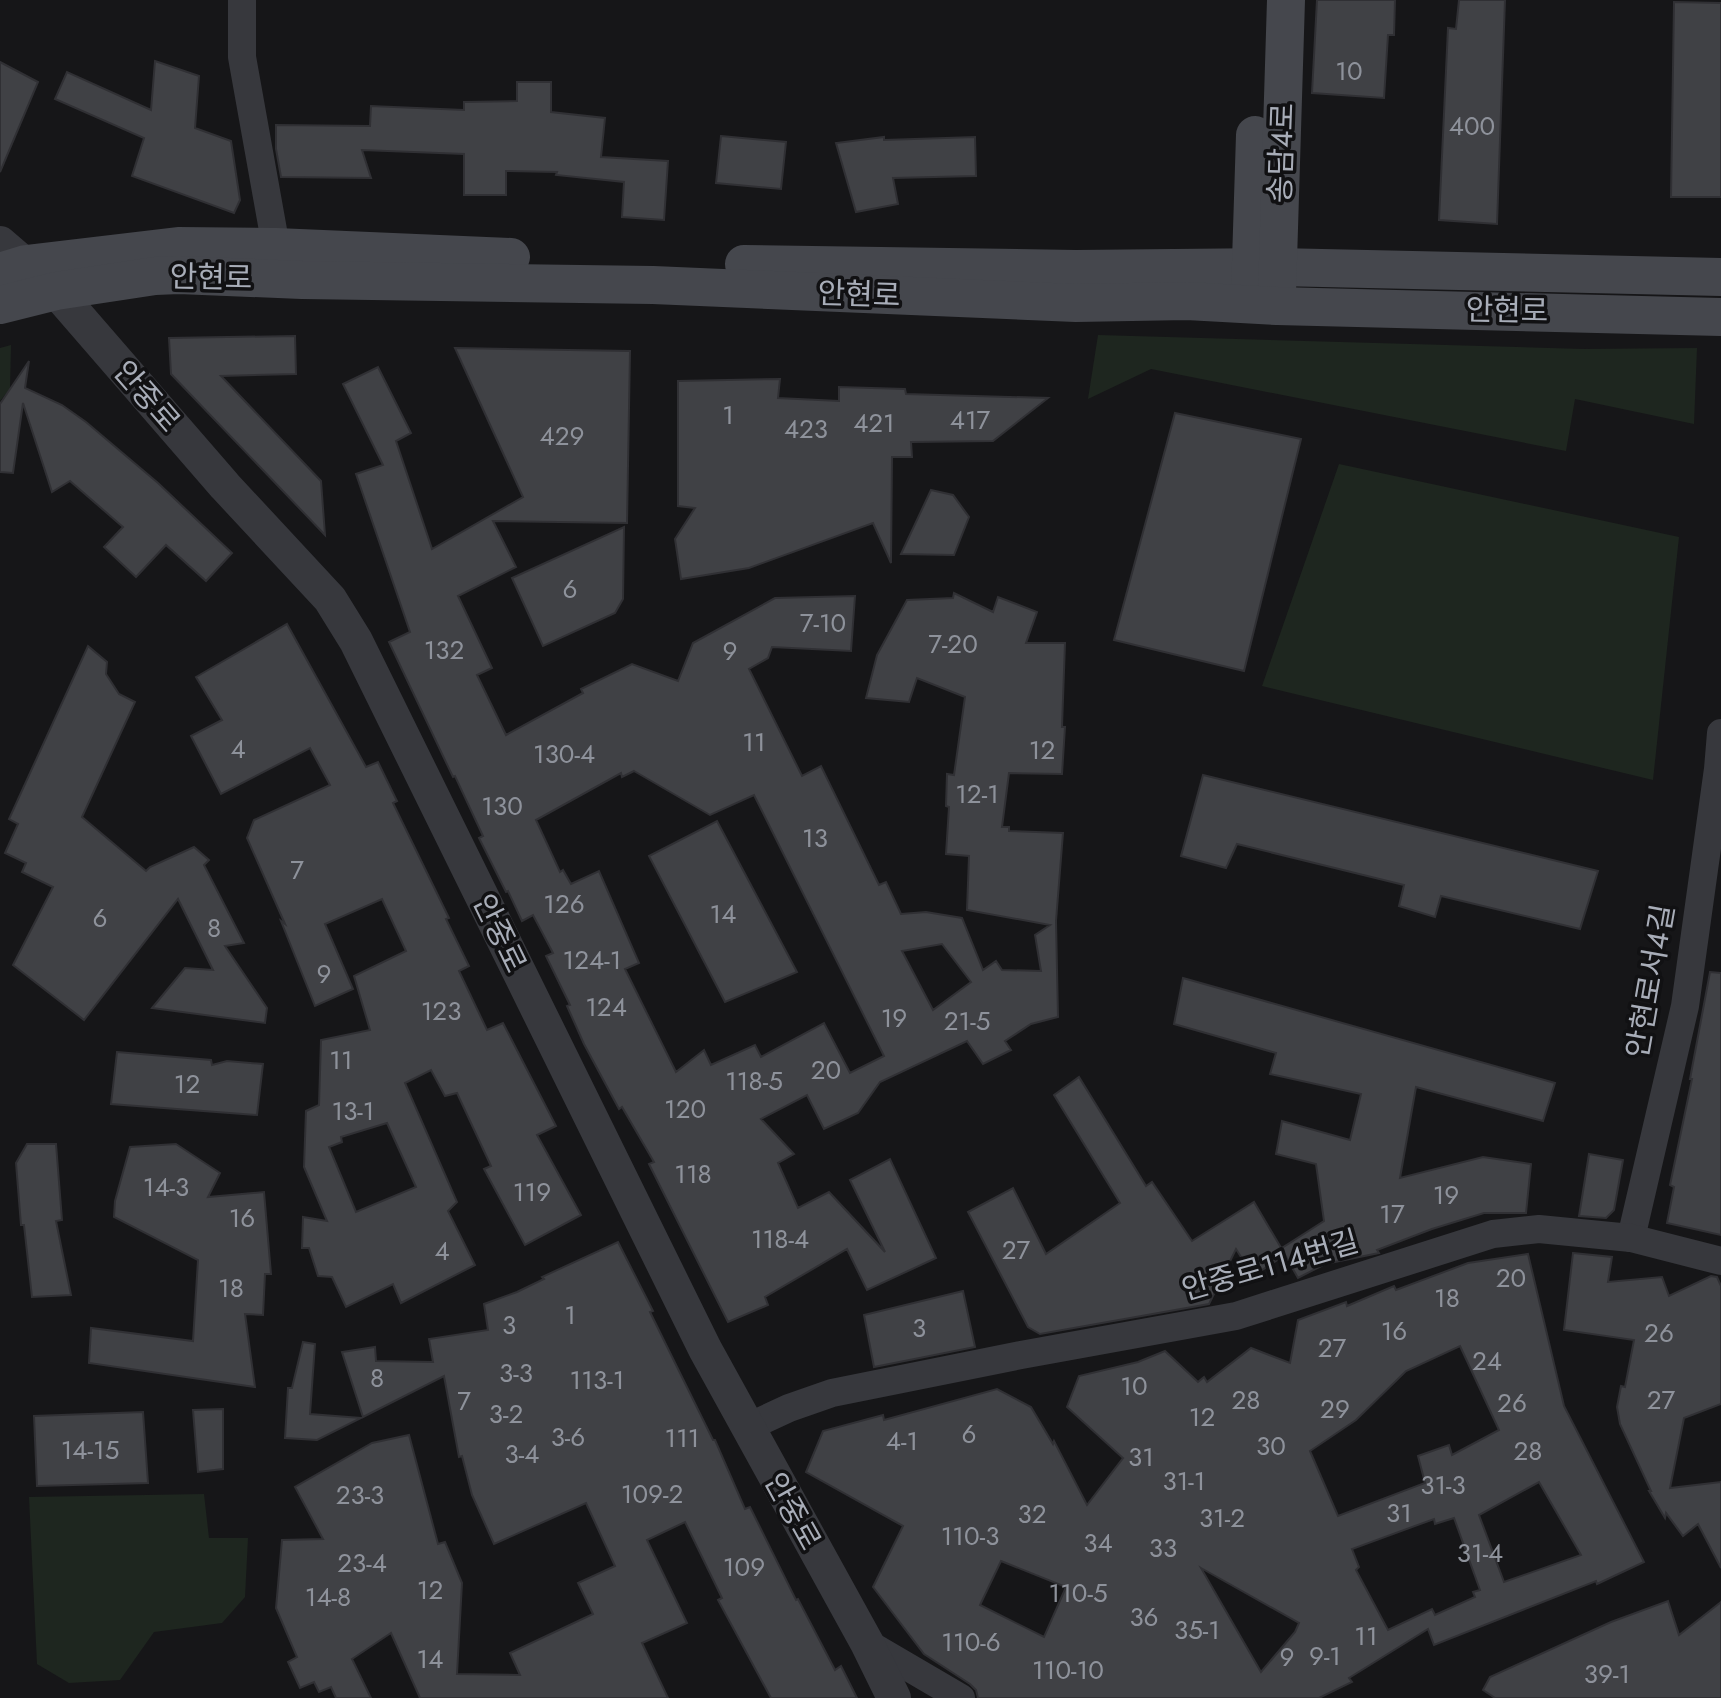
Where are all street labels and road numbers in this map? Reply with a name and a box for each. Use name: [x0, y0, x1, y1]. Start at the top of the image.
street label: 송담4로: [1258, 102, 1304, 204]
street label: 안현로: [169, 255, 253, 299]
street label: 안현로: [817, 271, 901, 317]
street label: 안현로: [1465, 288, 1549, 332]
street label: 안중로: [104, 351, 190, 441]
street label: 안중로: [463, 886, 537, 980]
street label: 안현로서4길: [1615, 901, 1685, 1061]
street label: 안중로114번길: [1176, 1219, 1364, 1311]
street label: 안중로: [754, 1464, 832, 1558]

